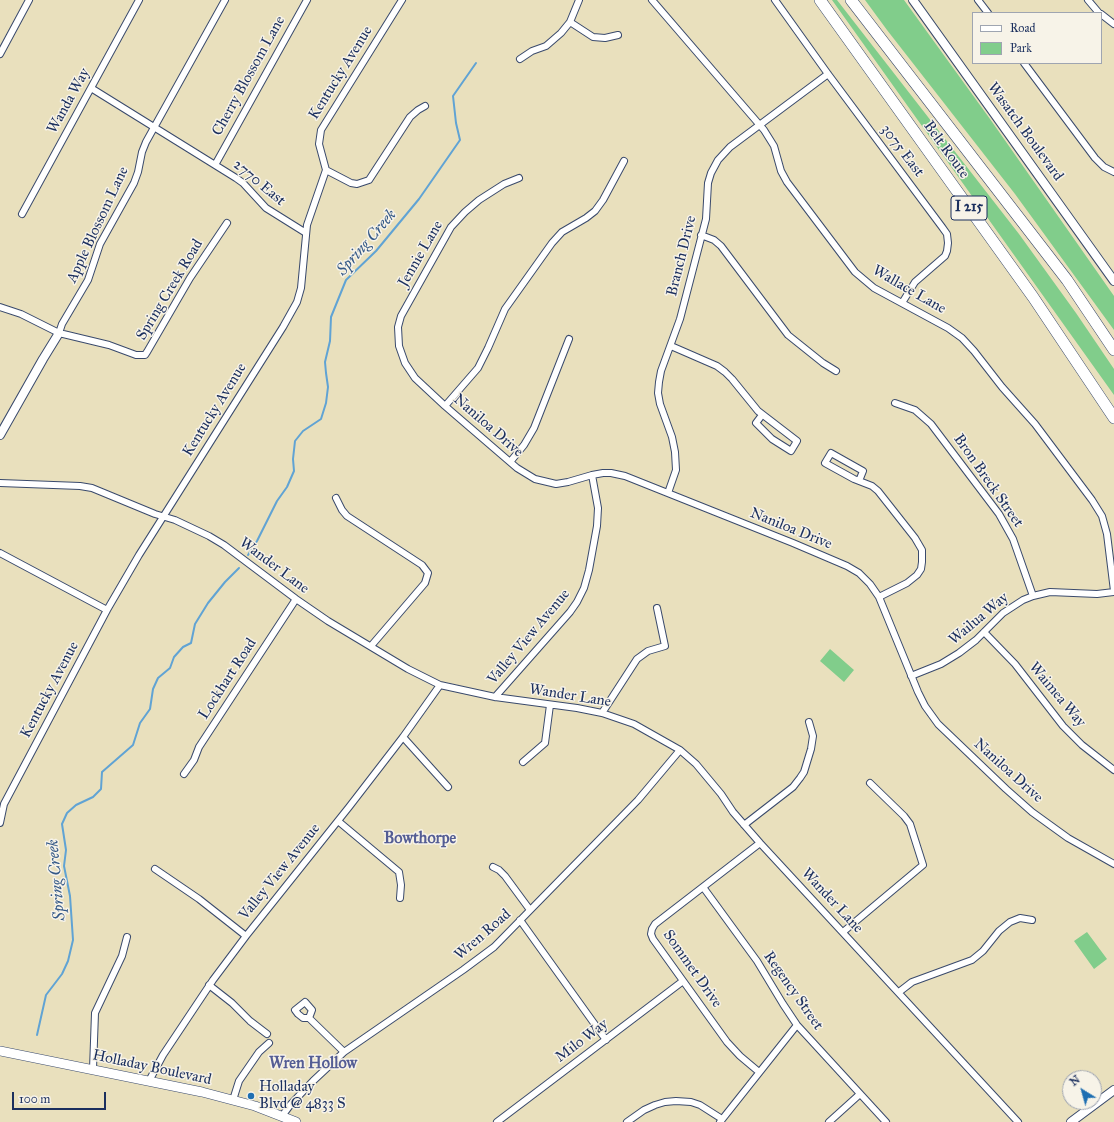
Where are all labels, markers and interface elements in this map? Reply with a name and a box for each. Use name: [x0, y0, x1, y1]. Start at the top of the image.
legend: [972, 12, 1102, 64]
street label: Cherry Blossom Lane: [209, 13, 289, 139]
text: Road: [1010, 21, 1036, 35]
street label: Kentucky Avenue: [305, 23, 377, 123]
text: Park: [1010, 41, 1032, 55]
street label: Wanda Way: [44, 65, 94, 137]
street label: Wasatch Boulevard: [983, 79, 1067, 185]
street label: Belt Route: [919, 118, 973, 182]
street label: 3075 East: [877, 121, 927, 181]
street label: 2770 East: [229, 156, 289, 210]
street label: Apple Blossom Lane: [63, 164, 133, 286]
road number: I 215: [951, 196, 987, 220]
water label: Spring Creek: [333, 206, 401, 280]
street label: Branch Drive: [663, 214, 701, 298]
street label: Jennie Lane: [395, 218, 447, 290]
street label: Spring Creek Road: [133, 236, 207, 344]
street label: Wallace Lane: [869, 262, 949, 318]
street label: Kentucky Avenue: [179, 360, 251, 460]
street label: Naniloa Drive: [449, 391, 527, 461]
street label: Bron Breck Street: [949, 431, 1027, 531]
street label: Naniloa Drive: [747, 504, 835, 554]
street label: Wander Lane: [236, 534, 312, 598]
street label: Valley View Avenue: [484, 586, 574, 688]
street label: Wailua Way: [946, 589, 1012, 649]
street label: Lockhart Road: [195, 635, 261, 723]
street label: Kentucky Avenue: [17, 639, 83, 741]
street label: Waimea Way: [1025, 659, 1089, 731]
street label: Wander Lane: [528, 681, 612, 711]
street label: Naniloa Drive: [970, 735, 1046, 807]
street label: Valley View Avenue: [236, 820, 324, 924]
district label: Bowthorpe: [384, 829, 456, 849]
water label: Spring Creek: [44, 839, 70, 921]
street label: Wander Lane: [797, 865, 867, 937]
street label: Wren Road: [451, 906, 515, 964]
street label: Sommet Drive: [659, 927, 725, 1011]
street label: Regency Street: [759, 948, 827, 1034]
street label: Milo Way: [552, 1015, 612, 1067]
street label: Holladay Boulevard: [91, 1047, 213, 1089]
district label: Wren Hollow: [269, 1054, 357, 1074]
north arrow: [1062, 1070, 1102, 1110]
text: N: [1067, 1073, 1083, 1089]
place label: Holladay Blvd @ 4833 S: [259, 1078, 346, 1113]
scale bar: [14, 1084, 108, 1110]
marker: Holladay Blvd @ 4833 S: [246, 1091, 256, 1101]
text: 100 m: [19, 1092, 50, 1106]

